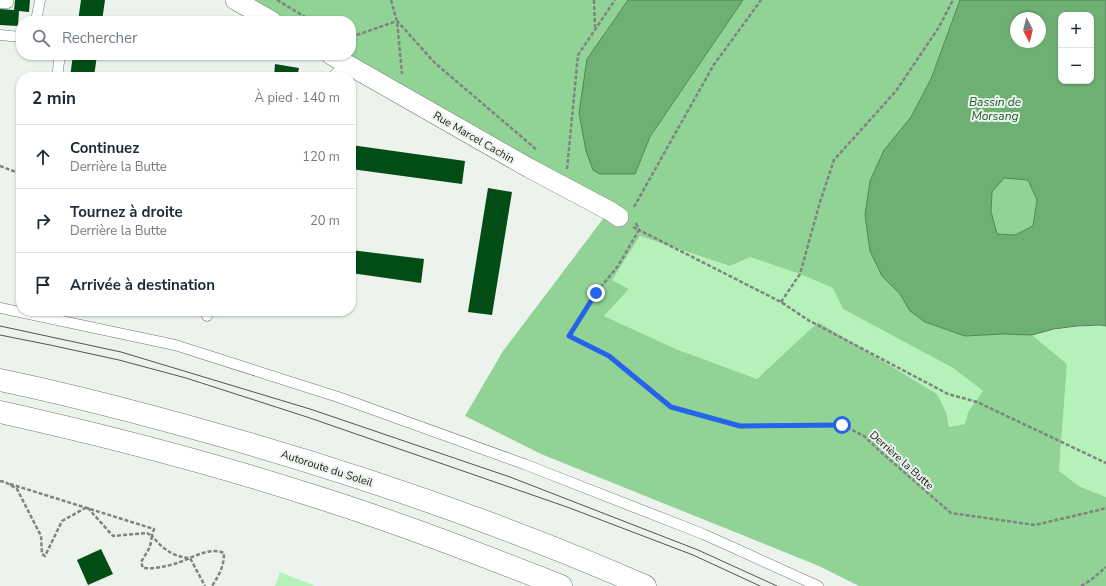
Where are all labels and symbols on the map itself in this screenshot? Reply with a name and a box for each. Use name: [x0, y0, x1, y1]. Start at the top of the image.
north arrow: [1010, 12, 1046, 48]
water label: Bassin de Morsang: [969, 94, 1022, 124]
street label: Rue Marcel Cachin: [430, 108, 517, 167]
route end: [587, 284, 605, 302]
route start: [833, 416, 851, 434]
street label: Derrière la Butte: [866, 427, 937, 493]
street label: Autoroute du Soleil: [279, 447, 375, 491]

